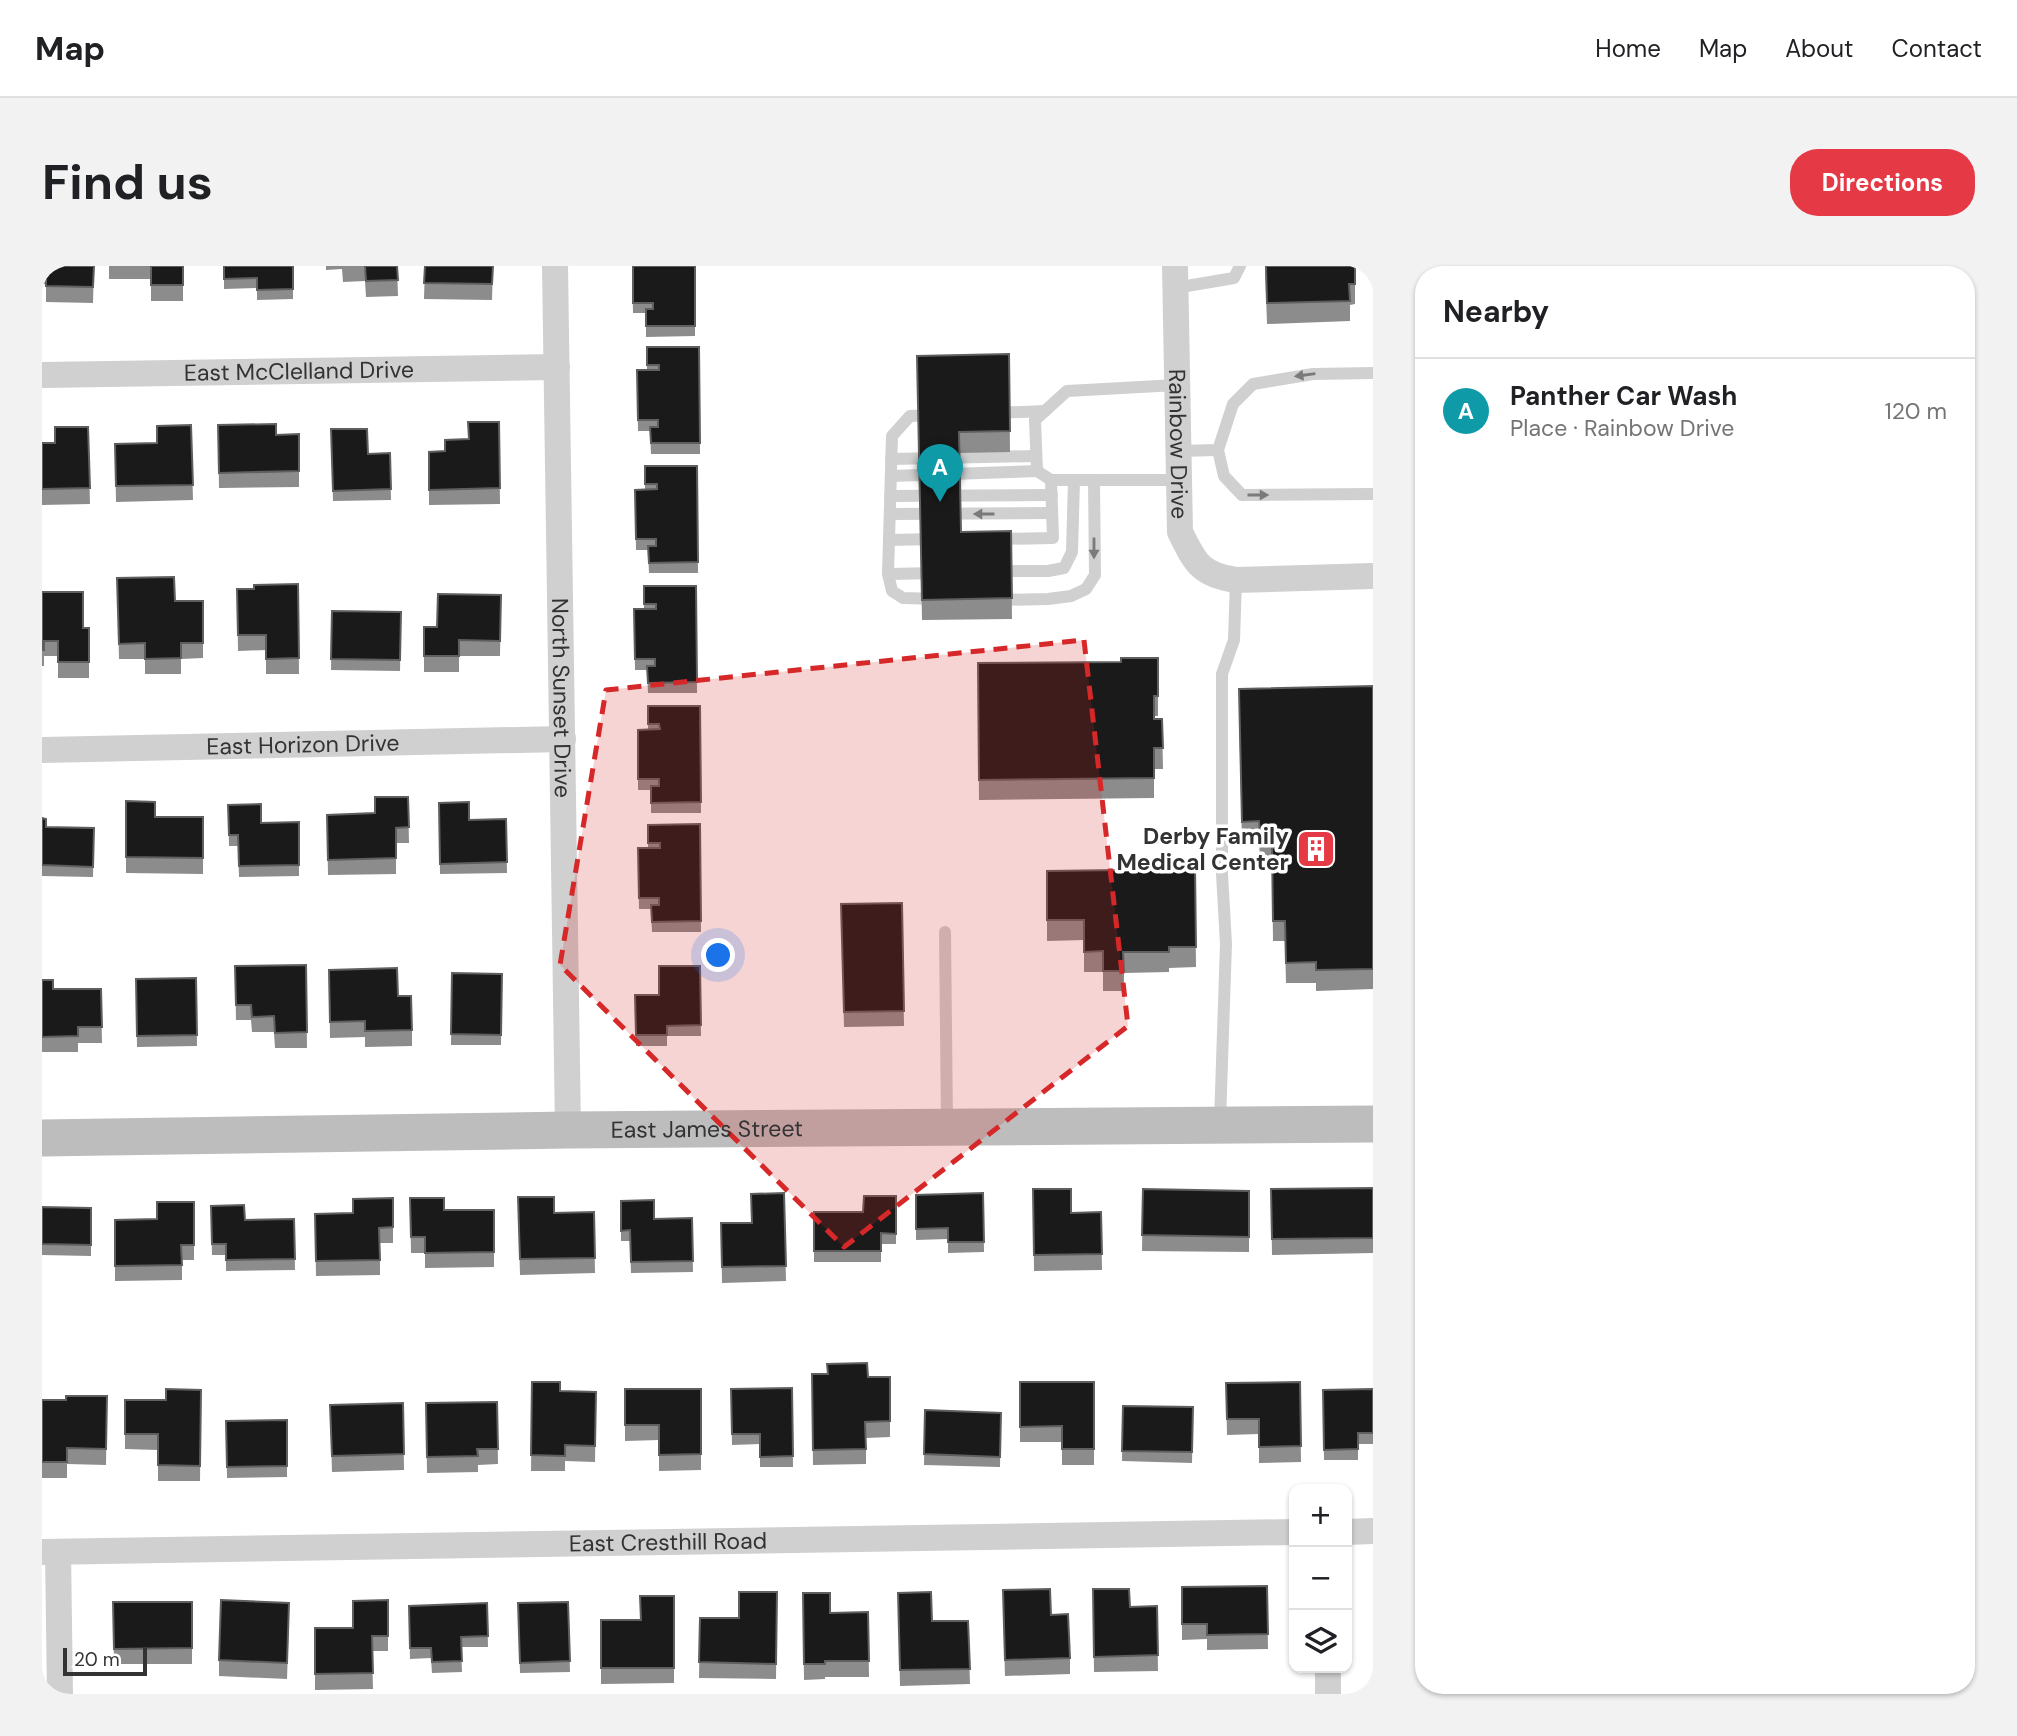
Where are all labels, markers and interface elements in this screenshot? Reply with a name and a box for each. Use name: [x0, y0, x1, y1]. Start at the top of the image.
text: Map: [35, 27, 105, 70]
text: Home: [1595, 33, 1661, 64]
text: Map: [1699, 33, 1747, 64]
text: About: [1785, 33, 1854, 64]
text: Contact: [1892, 33, 1982, 64]
button: Directions: [1790, 149, 1975, 216]
text: Find us: [42, 150, 213, 214]
text: Nearby: [1443, 292, 1549, 331]
street label: East McClelland Drive: [184, 354, 414, 388]
street label: Rainbow Drive: [1162, 369, 1195, 519]
one-way arrow: [1294, 370, 1316, 381]
text: Panther Car Wash: [1510, 379, 1737, 413]
text: A: [1458, 396, 1474, 426]
text: 120 m: [1884, 396, 1947, 426]
text: Place · Rainbow Drive: [1510, 413, 1734, 443]
pin: A: [917, 444, 963, 502]
one-way arrow: [1247, 489, 1269, 501]
one-way arrow: [972, 508, 994, 519]
one-way arrow: [1089, 537, 1100, 559]
street label: North Sunset Drive: [545, 598, 578, 798]
street label: East Horizon Drive: [206, 727, 400, 762]
place label: Derby Family Medical Center: [1116, 821, 1289, 877]
building icon: Derby Family Medical Center: [1295, 828, 1337, 870]
your location: [701, 938, 735, 972]
street label: East James Street: [611, 1113, 803, 1145]
map controls: [1289, 1484, 1352, 1673]
button: +: [1289, 1484, 1352, 1547]
street label: East Cresthill Road: [569, 1525, 767, 1559]
button: −: [1289, 1547, 1352, 1610]
button: layers: [1289, 1610, 1352, 1673]
scale bar: [63, 1645, 147, 1677]
text: 20 m: [74, 1647, 120, 1672]

